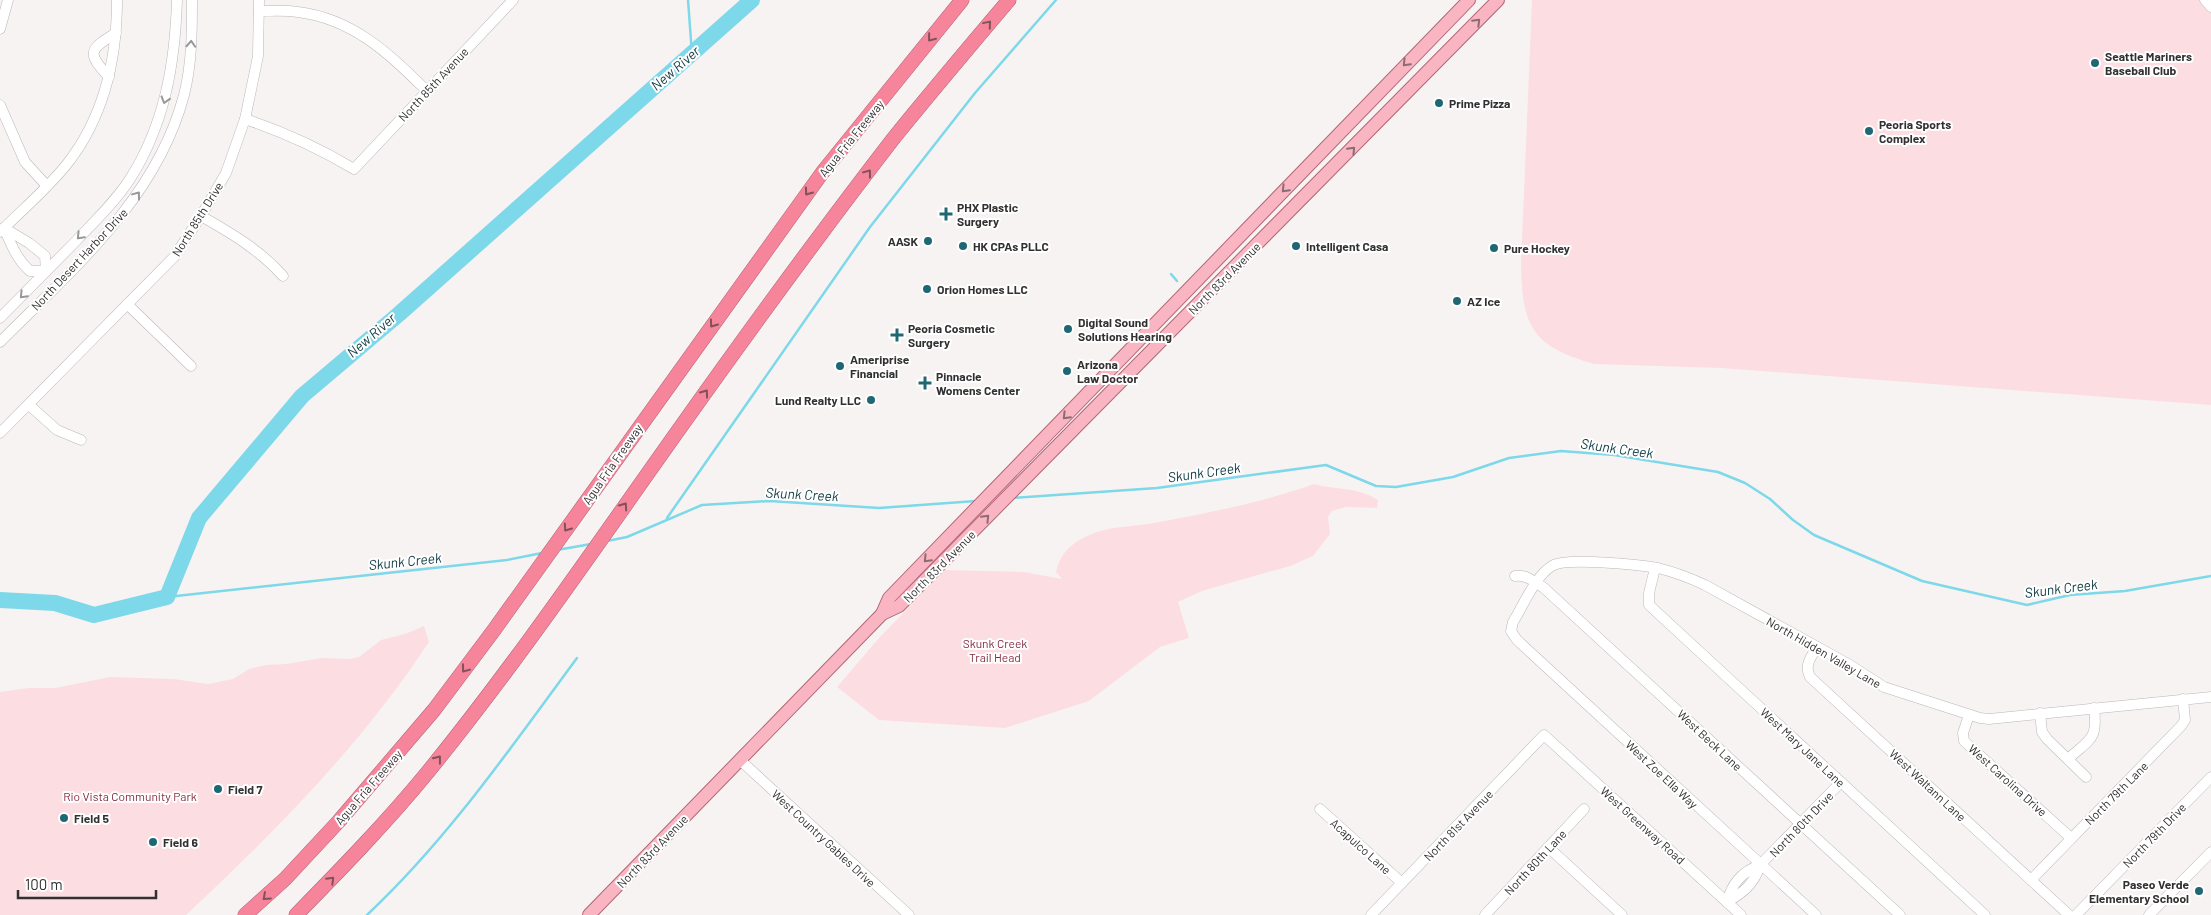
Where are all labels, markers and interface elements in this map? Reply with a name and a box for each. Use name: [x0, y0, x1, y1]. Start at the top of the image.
one-way arrow: [1471, 18, 1480, 27]
one-way arrow: [983, 21, 992, 30]
one-way arrow: [929, 32, 937, 41]
one-way arrow: [186, 40, 197, 48]
water label: New River: [647, 42, 704, 94]
street label: North 85th Avenue: [395, 44, 471, 124]
place label: Seattle Mariners Baseball Club: [2105, 49, 2192, 77]
marker: Seattle Mariners Baseball Club: [2089, 57, 2101, 69]
one-way arrow: [1403, 58, 1412, 67]
one-way arrow: [160, 96, 170, 104]
street label: Agua Fria Freeway: [816, 96, 887, 179]
place label: Prime Pizza: [1449, 96, 1510, 110]
marker: Prime Pizza: [1433, 97, 1445, 109]
place label: Peoria Sports Complex: [1879, 117, 1951, 145]
marker: Peoria Sports Complex: [1863, 125, 1875, 137]
one-way arrow: [1346, 146, 1355, 155]
one-way arrow: [863, 170, 871, 179]
street label: North 85th Drive: [169, 179, 225, 259]
one-way arrow: [1282, 183, 1291, 192]
one-way arrow: [805, 186, 814, 196]
one-way arrow: [131, 191, 140, 201]
place label: PHX Plastic Surgery: [957, 200, 1019, 228]
street label: North Desert Harbor Drive: [28, 205, 130, 313]
marker: PHX Plastic Surgery: [939, 207, 953, 221]
one-way arrow: [77, 230, 86, 239]
place label: AASK: [888, 234, 918, 248]
marker: AASK: [922, 235, 934, 247]
place label: HK CPAs PLLC: [973, 239, 1049, 253]
street label: North 83rd Avenue: [1185, 239, 1263, 317]
place label: Intelligent Casa: [1306, 239, 1388, 253]
marker: HK CPAs PLLC: [957, 240, 969, 252]
marker: Intelligent Casa: [1290, 240, 1302, 252]
place label: Pure Hockey: [1504, 241, 1570, 255]
marker: Pure Hockey: [1488, 242, 1500, 254]
place label: Orion Homes LLC: [937, 282, 1028, 296]
marker: Orion Homes LLC: [921, 283, 933, 295]
one-way arrow: [20, 289, 29, 298]
place label: AZ Ice: [1467, 294, 1501, 308]
marker: AZ Ice: [1451, 295, 1463, 307]
water label: New River: [343, 309, 400, 361]
place label: Digital Sound Solutions Hearing: [1078, 315, 1172, 343]
one-way arrow: [710, 318, 719, 328]
place label: Peoria Cosmetic Surgery: [908, 321, 995, 349]
marker: Digital Sound Solutions Hearing: [1062, 323, 1074, 335]
marker: Peoria Cosmetic Surgery: [890, 328, 904, 342]
place label: Ameriprise Financial: [850, 352, 910, 380]
place label: Arizona Law Doctor: [1077, 357, 1139, 385]
marker: Ameriprise Financial: [834, 360, 846, 372]
marker: Arizona Law Doctor: [1061, 365, 1073, 377]
place label: Pinnacle Womens Center: [936, 369, 1020, 397]
marker: Pinnacle Womens Center: [918, 376, 932, 390]
one-way arrow: [699, 389, 708, 399]
place label: Lund Realty LLC: [775, 393, 861, 407]
marker: Lund Realty LLC: [865, 394, 877, 406]
one-way arrow: [1063, 410, 1072, 419]
street label: Agua Fria Freeway: [579, 421, 645, 507]
water label: Skunk Creek: [1580, 434, 1655, 462]
water label: Skunk Creek: [1167, 458, 1242, 486]
water label: Skunk Creek: [765, 484, 839, 504]
one-way arrow: [618, 502, 627, 512]
one-way arrow: [980, 515, 989, 524]
one-way arrow: [564, 522, 572, 531]
street label: North 83rd Avenue: [900, 527, 978, 605]
water label: Skunk Creek: [368, 549, 443, 573]
one-way arrow: [924, 553, 933, 562]
water label: Skunk Creek: [2024, 575, 2099, 601]
street label: North Hidden Valley Lane: [1764, 614, 1884, 690]
park label: Skunk Creek Trail Head: [963, 636, 1027, 664]
one-way arrow: [462, 663, 470, 672]
street label: West Mary Jane Lane: [1758, 704, 1848, 790]
street label: West Beck Lane: [1675, 707, 1745, 773]
street label: West Zoe Ella Way: [1623, 737, 1701, 811]
street label: West Carolina Drive: [1966, 741, 2050, 819]
street label: Agua Fria Freeway: [332, 746, 405, 827]
street label: West Waltann Lane: [1887, 746, 1969, 824]
one-way arrow: [432, 755, 441, 764]
street label: North 79th Lane: [2082, 759, 2150, 827]
place label: Field 7: [228, 782, 262, 796]
marker: Field 7: [212, 783, 224, 795]
street label: West Greenway Road: [1598, 783, 1688, 867]
street label: West Country Gables Drive: [769, 786, 879, 890]
street label: North 81st Avenue: [1421, 787, 1495, 863]
street label: North 80th Drive: [1766, 788, 1836, 860]
park label: Rio Vista Community Park: [63, 789, 197, 803]
street label: North 79th Drive: [2120, 800, 2188, 870]
place label: Field 5: [74, 811, 109, 825]
marker: Field 5: [58, 812, 70, 824]
street label: North 83rd Avenue: [614, 812, 690, 890]
street label: Acapulco Lane: [1328, 815, 1394, 877]
street label: North 80th Lane: [1501, 826, 1569, 898]
place label: Field 6: [163, 835, 198, 849]
marker: Field 6: [147, 836, 159, 848]
scale bar: [18, 868, 155, 900]
text: 100 m: [25, 875, 63, 893]
one-way arrow: [325, 877, 334, 886]
place label: Paseo Verde Elementary School: [2089, 877, 2189, 905]
marker: Paseo Verde Elementary School: [2193, 885, 2205, 897]
one-way arrow: [262, 891, 271, 900]

